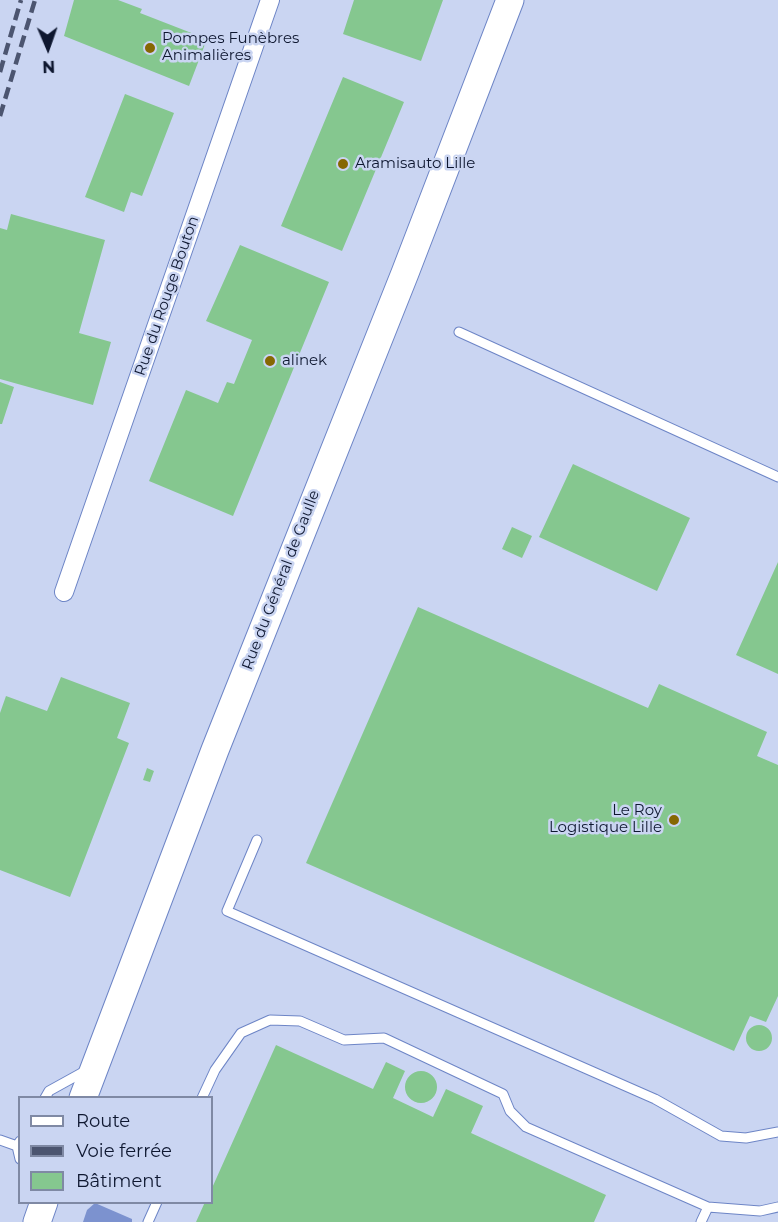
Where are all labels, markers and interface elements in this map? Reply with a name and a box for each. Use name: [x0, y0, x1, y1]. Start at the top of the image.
north arrow: [18, 18, 78, 78]
place label: Pompes Funèbres Animalières: [162, 30, 299, 65]
marker: Pompes Funèbres Animalières: [143, 41, 157, 55]
text: N: [42, 57, 55, 76]
place label: Aramisauto Lille: [355, 155, 475, 173]
marker: Aramisauto Lille: [336, 157, 350, 171]
street label: Rue du Rouge Bouton: [131, 214, 203, 378]
place label: alinek: [282, 352, 327, 370]
marker: alinek: [263, 354, 277, 368]
street label: Rue du Général de Gaulle: [238, 488, 324, 672]
place label: Le Roy Logistique Lille: [549, 802, 662, 837]
marker: Le Roy Logistique Lille: [667, 813, 681, 827]
legend: [18, 1096, 213, 1204]
text: Route: [76, 1110, 130, 1132]
text: Voie ferrée: [76, 1140, 172, 1162]
text: Bâtiment: [76, 1170, 162, 1192]

